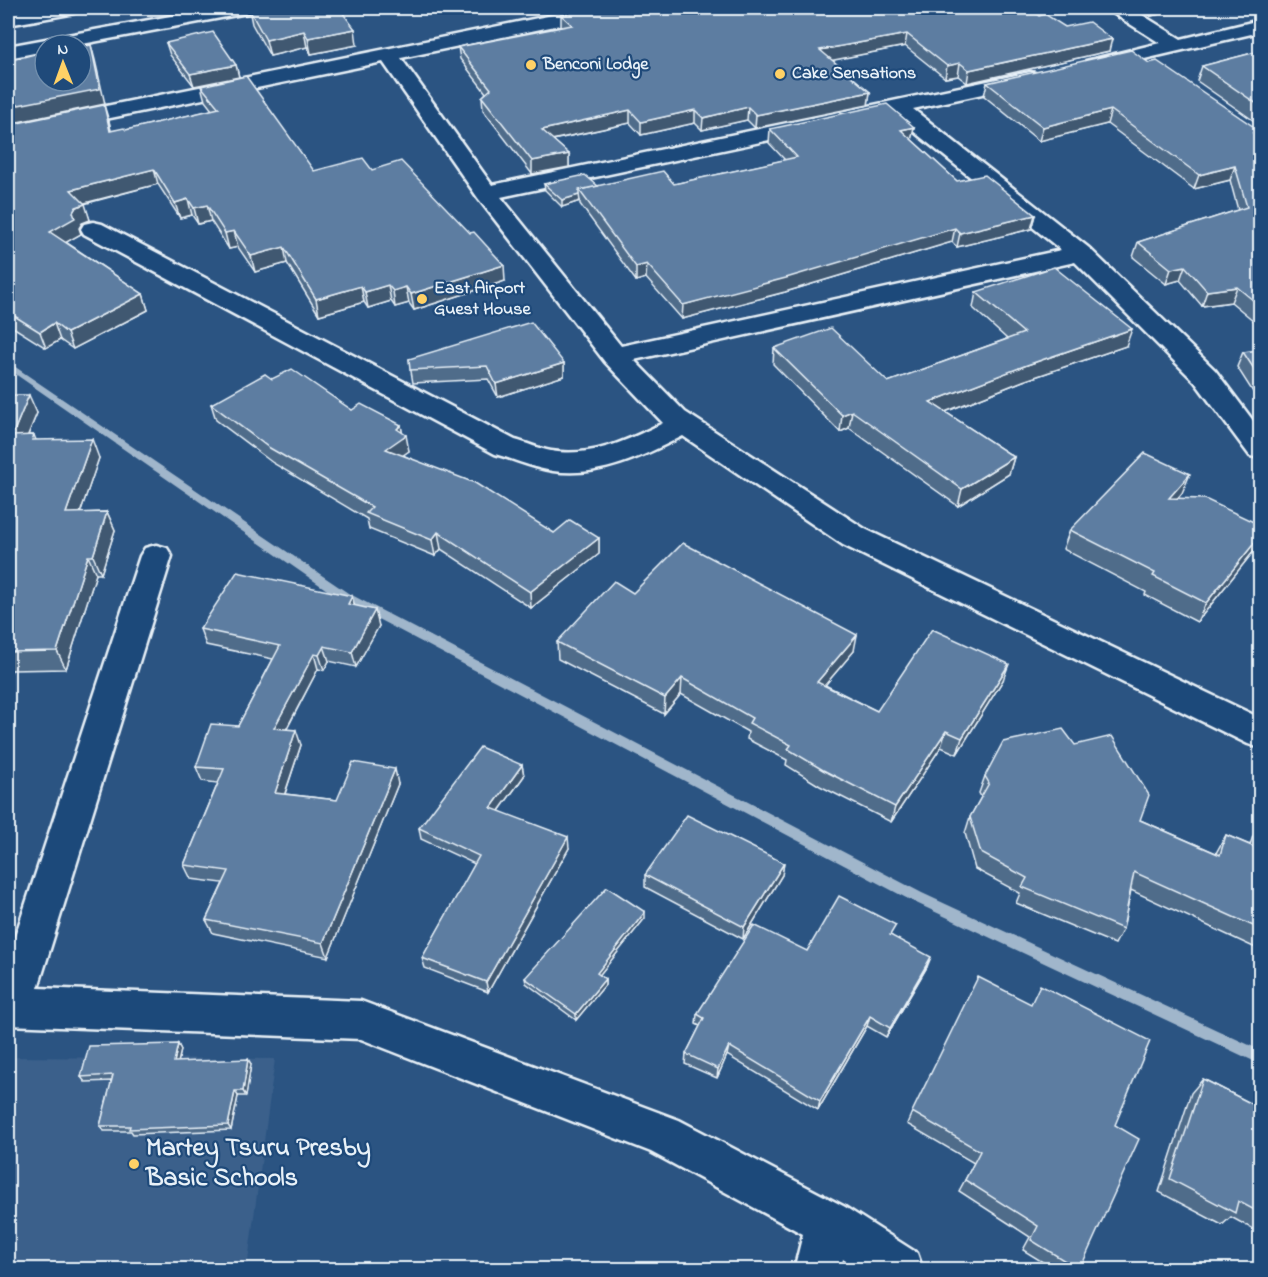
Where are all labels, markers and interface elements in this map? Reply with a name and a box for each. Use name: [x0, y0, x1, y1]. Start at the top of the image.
north arrow: [33, 33, 93, 93]
text: N: [57, 38, 69, 62]
place label: Benconi Lodge: [542, 52, 649, 79]
marker: Benconi Lodge: [524, 58, 538, 72]
place label: Cake Sensations: [792, 61, 916, 87]
marker: Cake Sensations: [773, 67, 787, 81]
place label: East Airport Guest House: [434, 276, 532, 323]
marker: East Airport Guest House: [415, 292, 429, 306]
place label: Martey Tsuru Presby Basic Schools: [145, 1130, 371, 1198]
marker: Martey Tsuru Presby Basic Schools: [127, 1157, 141, 1171]

